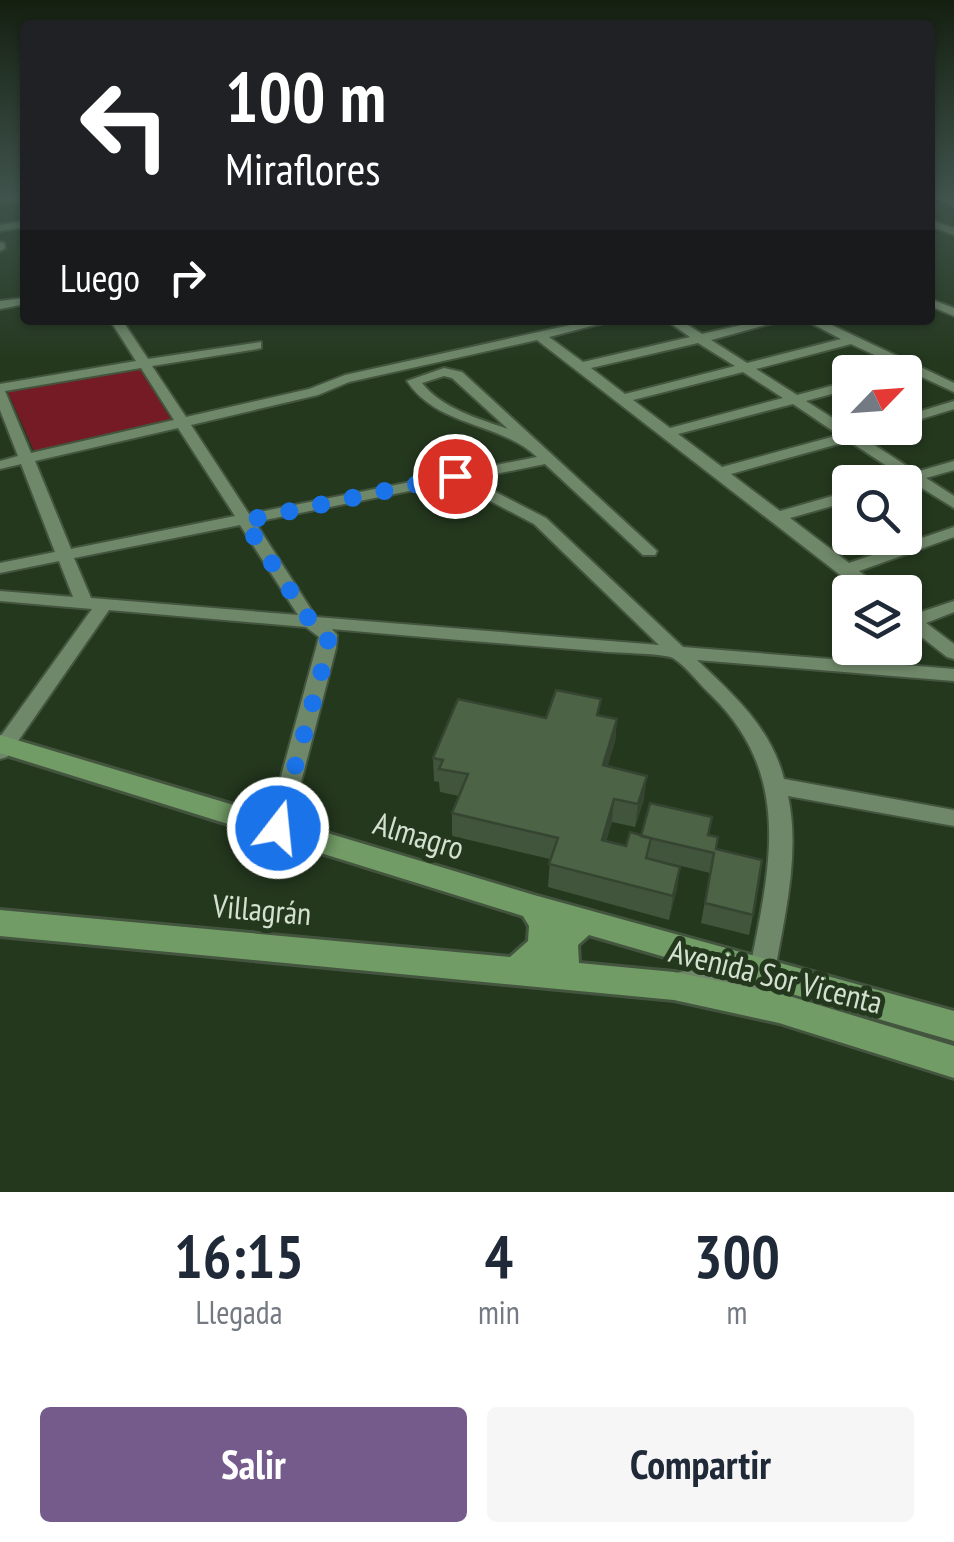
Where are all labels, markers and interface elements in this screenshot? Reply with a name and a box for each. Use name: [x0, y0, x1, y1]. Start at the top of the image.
text: 100 m: [225, 51, 386, 141]
icon: left: [60, 60, 190, 190]
text: Miraflores: [225, 139, 380, 197]
icon: right: [160, 250, 215, 305]
text: Luego: [60, 253, 140, 302]
north arrow: [832, 355, 922, 445]
map controls: [832, 355, 922, 665]
pin: [413, 434, 498, 519]
icon: arrive: [428, 449, 483, 504]
button: search: [832, 465, 922, 555]
button: layers: [832, 575, 922, 665]
position arrow: [226, 776, 330, 880]
street label: Almagro: [369, 801, 469, 869]
street label: Villagrán: [210, 884, 313, 934]
street label: Avenida Sor Vicenta: [665, 929, 887, 1023]
text: 16:15: [174, 1217, 304, 1295]
text: 4: [485, 1217, 513, 1295]
text: 300: [694, 1217, 780, 1295]
text: Llegada: [195, 1291, 282, 1333]
text: min: [478, 1291, 520, 1333]
text: m: [726, 1291, 747, 1333]
button: Salir: [40, 1407, 467, 1522]
button: Compartir: [487, 1407, 914, 1522]

